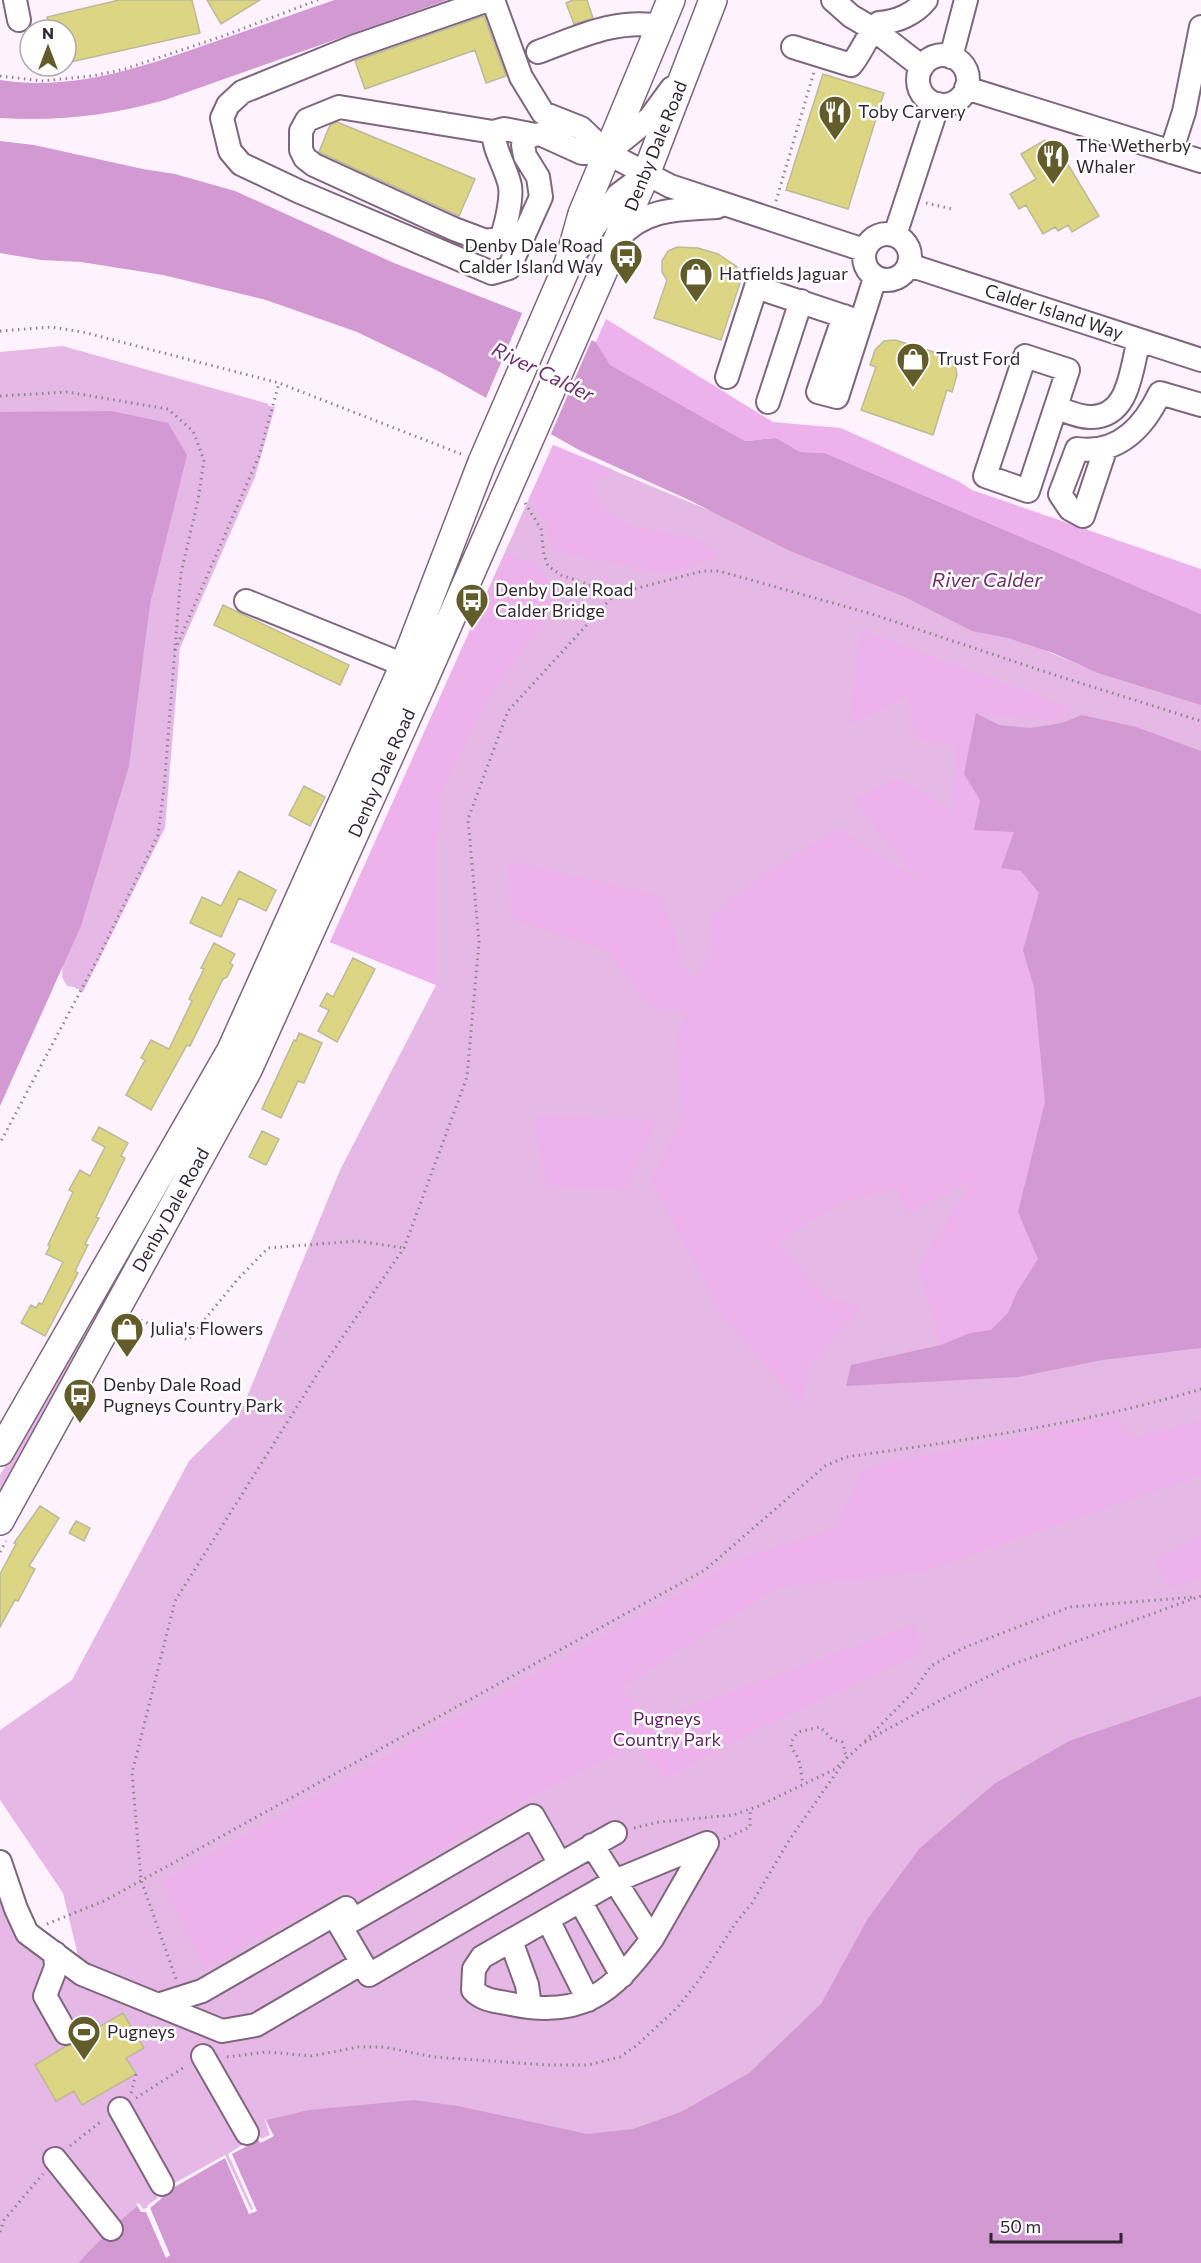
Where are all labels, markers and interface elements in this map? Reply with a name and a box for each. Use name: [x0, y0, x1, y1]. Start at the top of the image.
north arrow: [18, 18, 78, 78]
text: N: [42, 23, 54, 42]
street label: Denby Dale Road: [619, 77, 691, 214]
restaurant icon: Toby Carvery: [817, 94, 853, 141]
place label: Toby Carvery: [858, 100, 966, 122]
place label: The Wetherby Whaler: [1076, 134, 1191, 177]
restaurant icon: The Wetherby Whaler: [1035, 138, 1071, 185]
place label: Denby Dale Road Calder Island Way: [459, 234, 603, 277]
bus stop icon: Denby Dale Road Calder Island Way: [608, 238, 644, 285]
shop icon: Hatfields Jaguar: [678, 256, 714, 303]
place label: Hatfields Jaguar: [719, 262, 848, 284]
street label: Calder Island Way: [982, 278, 1126, 344]
water label: River Calder: [489, 336, 599, 407]
shop icon: Trust Ford: [895, 341, 931, 388]
place label: Trust Ford: [936, 347, 1020, 369]
water label: River Calder: [932, 567, 1043, 591]
place label: Denby Dale Road Calder Bridge: [495, 578, 633, 621]
bus stop icon: Denby Dale Road Calder Bridge: [454, 582, 490, 629]
street label: Denby Dale Road: [343, 705, 419, 840]
street label: Denby Dale Road: [127, 1144, 213, 1275]
shop icon: Julia's Flowers: [109, 1311, 145, 1358]
place label: Julia's Flowers: [150, 1317, 263, 1339]
place label: Denby Dale Road Pugneys Country Park: [103, 1373, 283, 1416]
bus stop icon: Denby Dale Road Pugneys Country Park: [62, 1377, 98, 1424]
park label: Pugneys Country Park: [613, 1707, 721, 1750]
sports icon: Pugneys: [66, 2014, 102, 2061]
place label: Pugneys: [107, 2020, 175, 2042]
scale bar: [991, 2206, 1122, 2244]
text: 50 m: [1000, 2215, 1041, 2237]

